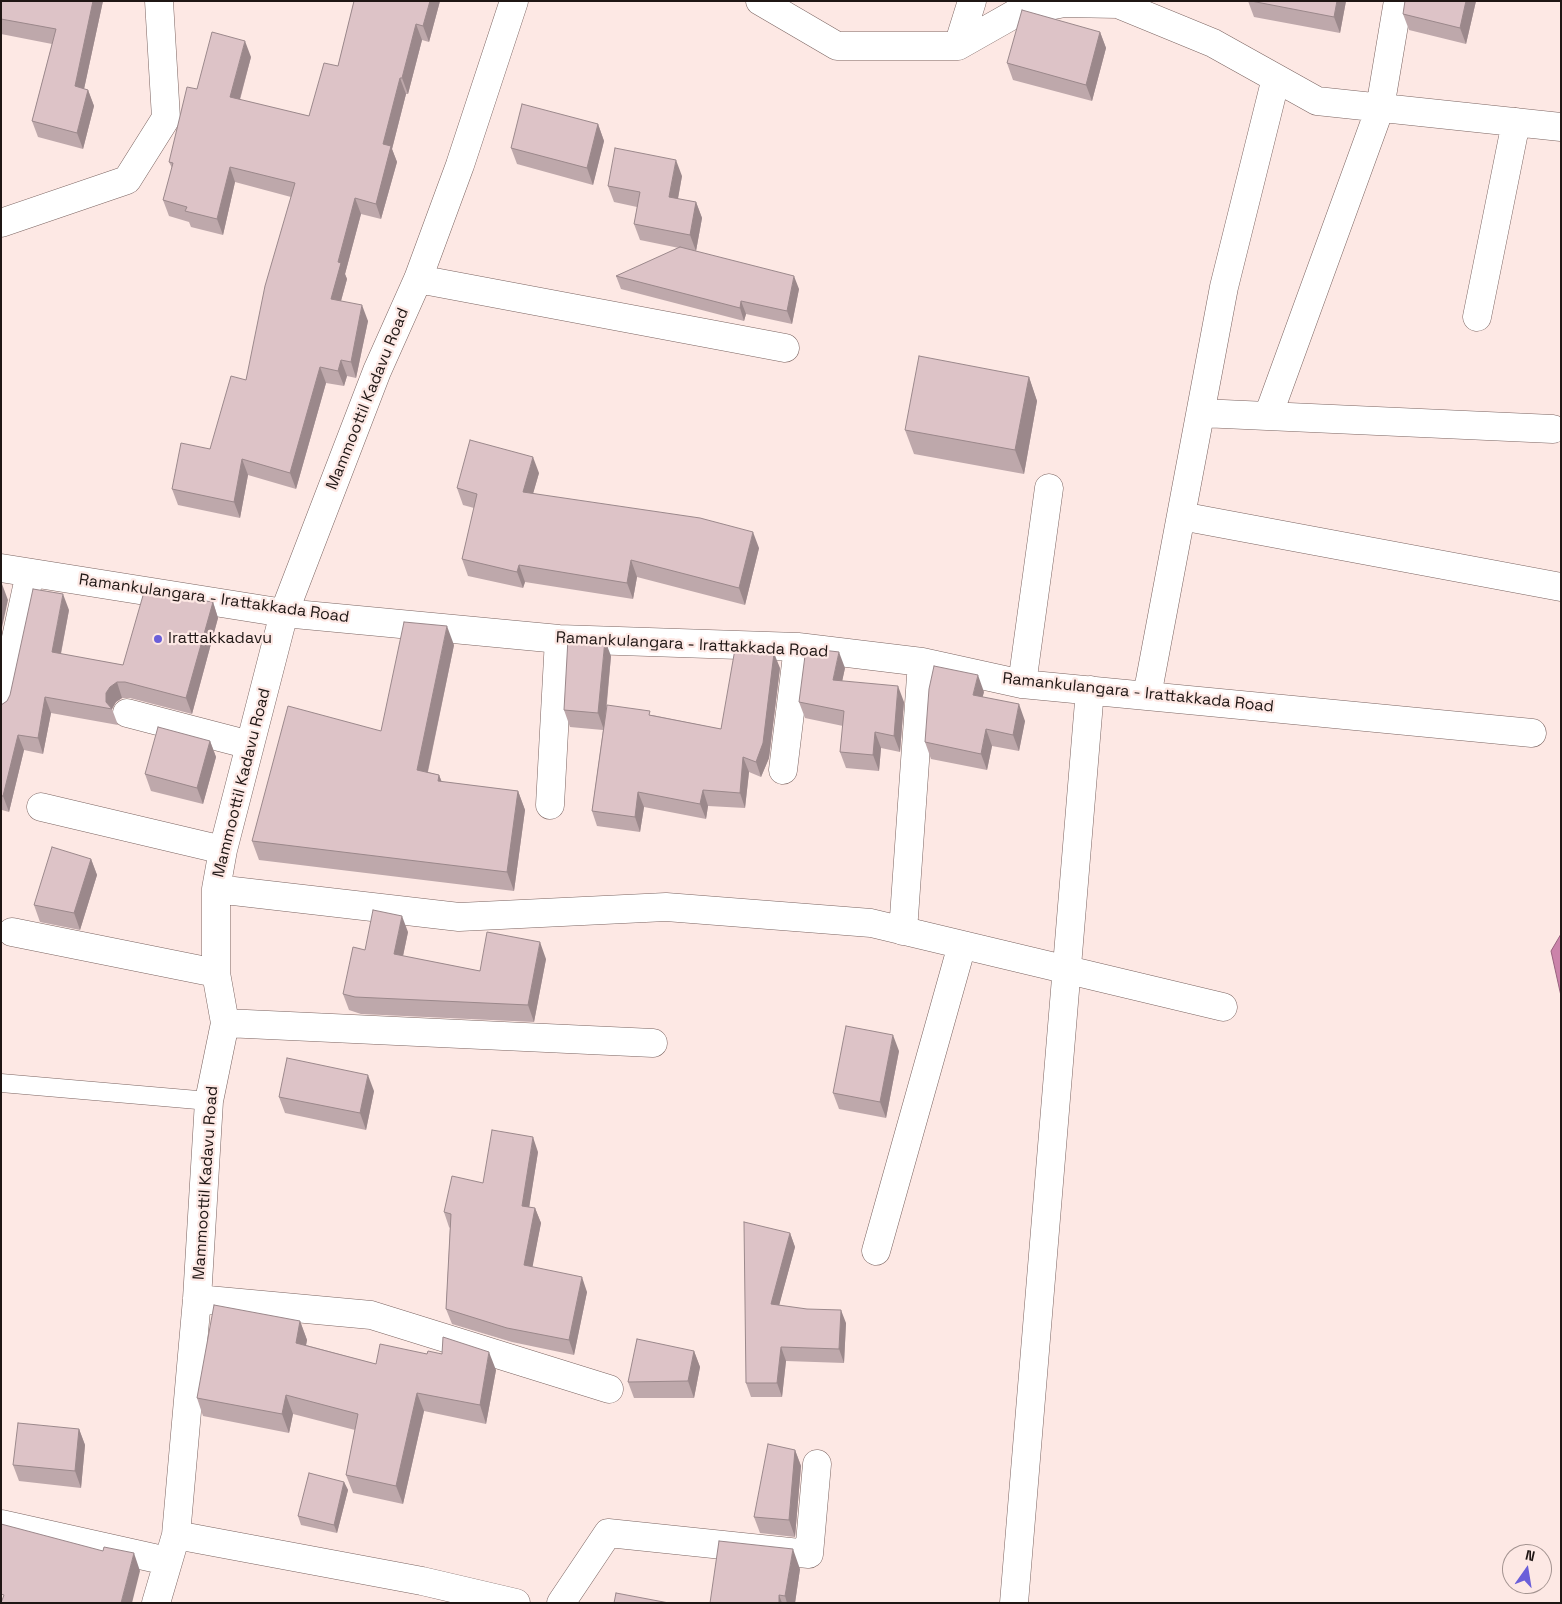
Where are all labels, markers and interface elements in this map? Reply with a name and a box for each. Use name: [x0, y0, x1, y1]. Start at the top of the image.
street label: Mammoottil Kadavu Road: [323, 305, 413, 493]
street label: Ramankulangara - Irattakkada Road: [78, 571, 350, 627]
street label: Ramankulangara - Irattakkada Road: [555, 628, 829, 662]
place label: Irattakkadavu: [168, 629, 272, 649]
marker: Irattakkadavu: [152, 633, 164, 645]
street label: Ramankulangara - Irattakkada Road: [1001, 669, 1275, 717]
street label: Mammoottil Kadavu Road: [209, 686, 275, 880]
street label: Mammoottil Kadavu Road: [190, 1085, 222, 1281]
north arrow: [1502, 1544, 1552, 1594]
text: N: [1524, 1546, 1537, 1565]

